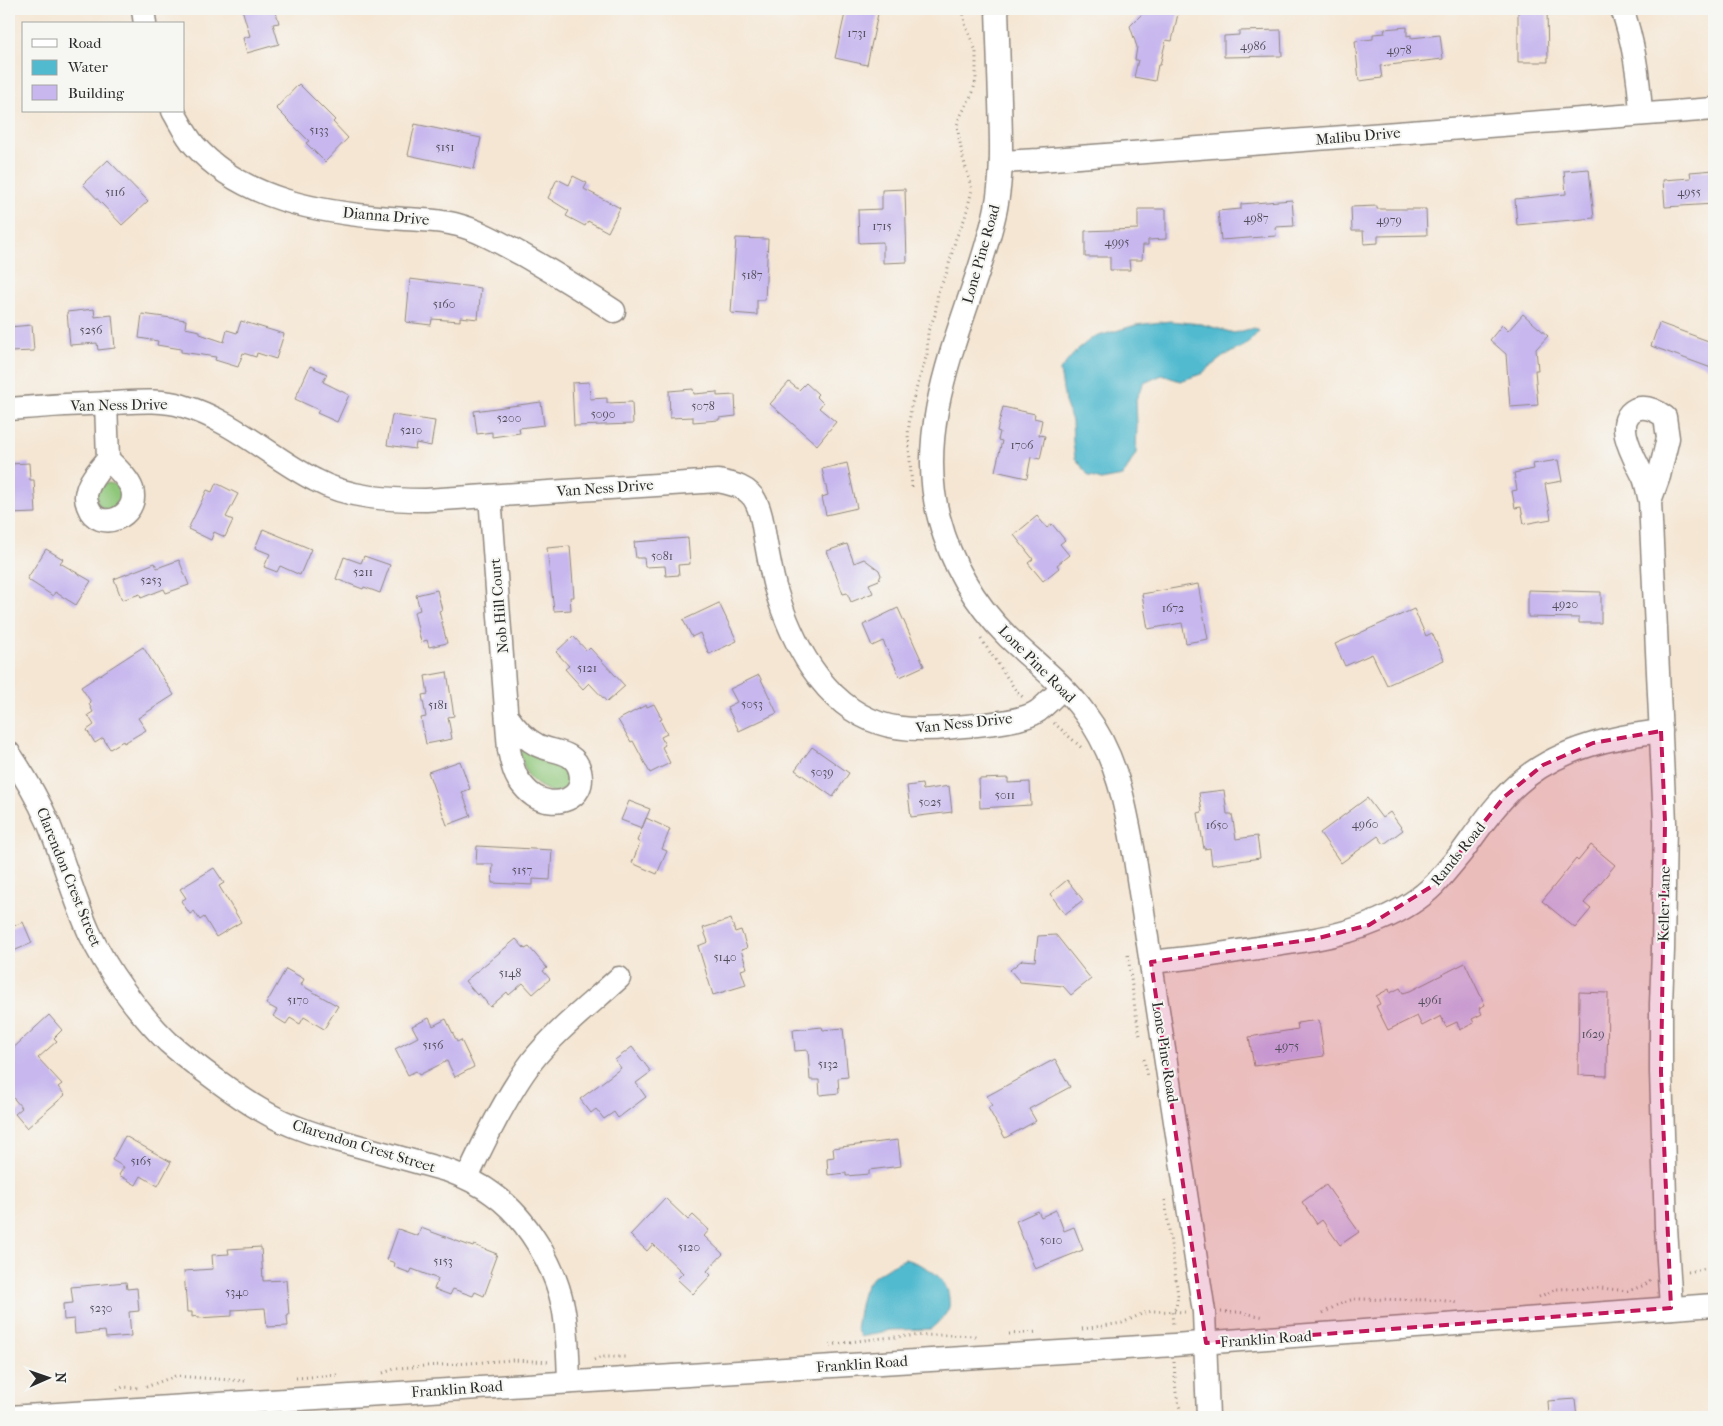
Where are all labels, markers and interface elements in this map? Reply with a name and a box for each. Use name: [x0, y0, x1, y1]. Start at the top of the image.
legend: [22, 22, 185, 112]
house number: 1731: [847, 26, 867, 40]
text: Road: [68, 34, 102, 52]
house number: 4986: [1240, 39, 1266, 53]
house number: 4978: [1386, 43, 1412, 57]
text: Water: [67, 58, 108, 76]
text: Building: [68, 84, 125, 102]
house number: 5133: [309, 123, 329, 137]
street label: Malibu Drive: [1315, 123, 1402, 149]
house number: 5151: [436, 140, 454, 154]
house number: 5116: [105, 185, 126, 199]
house number: 4955: [1677, 185, 1701, 199]
street label: Lone Pine Road: [958, 202, 1004, 306]
street label: Dianna Drive: [342, 203, 431, 229]
house number: 4987: [1243, 211, 1269, 225]
house number: 4979: [1376, 213, 1402, 227]
house number: 1715: [872, 219, 892, 233]
house number: 4995: [1105, 235, 1129, 249]
house number: 5187: [741, 268, 763, 282]
house number: 5160: [433, 297, 455, 311]
house number: 5256: [79, 323, 103, 337]
street label: Van Ness Drive: [69, 395, 168, 415]
house number: 5078: [691, 399, 715, 413]
house number: 5090: [591, 407, 615, 421]
house number: 5200: [497, 411, 521, 425]
house number: 5210: [400, 423, 422, 437]
house number: 1706: [1010, 438, 1034, 452]
street label: Van Ness Drive: [555, 476, 655, 500]
house number: 5081: [651, 549, 673, 563]
street label: Nob Hill Court: [486, 557, 512, 654]
house number: 5211: [353, 565, 373, 579]
house number: 5253: [140, 573, 162, 587]
house number: 4920: [1552, 597, 1578, 611]
house number: 1672: [1162, 601, 1184, 615]
street label: Lone Pine Road: [995, 622, 1080, 707]
house number: 5121: [577, 661, 597, 675]
house number: 5053: [741, 697, 763, 711]
house number: 5181: [428, 698, 448, 712]
street label: Van Ness Drive: [914, 709, 1014, 737]
house number: 5039: [811, 765, 833, 779]
house number: 5011: [995, 788, 1015, 802]
house number: 5025: [918, 795, 942, 809]
street label: Clarendon Crest Street: [33, 805, 105, 950]
house number: 4960: [1352, 817, 1378, 831]
house number: 1650: [1206, 818, 1228, 832]
street label: Rands Road: [1427, 818, 1490, 890]
house number: 5157: [512, 863, 532, 877]
street label: Keller Lane: [1654, 866, 1674, 942]
house number: 5140: [713, 950, 737, 964]
house number: 5148: [499, 966, 521, 980]
house number: 5170: [287, 993, 309, 1007]
house number: 4961: [1418, 993, 1442, 1007]
street label: Lone Pine Road: [1148, 1000, 1182, 1105]
house number: 1629: [1581, 1027, 1605, 1041]
house number: 5156: [422, 1038, 444, 1052]
house number: 4975: [1275, 1039, 1299, 1053]
house number: 5132: [818, 1057, 838, 1071]
street label: Clarendon Crest Street: [290, 1116, 438, 1177]
house number: 5165: [130, 1154, 152, 1168]
house number: 5010: [1040, 1233, 1062, 1247]
house number: 5120: [678, 1240, 700, 1254]
house number: 5153: [433, 1254, 453, 1268]
house number: 5340: [225, 1285, 249, 1299]
house number: 5230: [90, 1301, 112, 1315]
street label: Franklin Road: [1220, 1327, 1313, 1351]
street label: Franklin Road: [816, 1352, 909, 1376]
north arrow: [22, 1354, 72, 1404]
text: N: [52, 1372, 69, 1384]
street label: Franklin Road: [411, 1377, 504, 1401]

